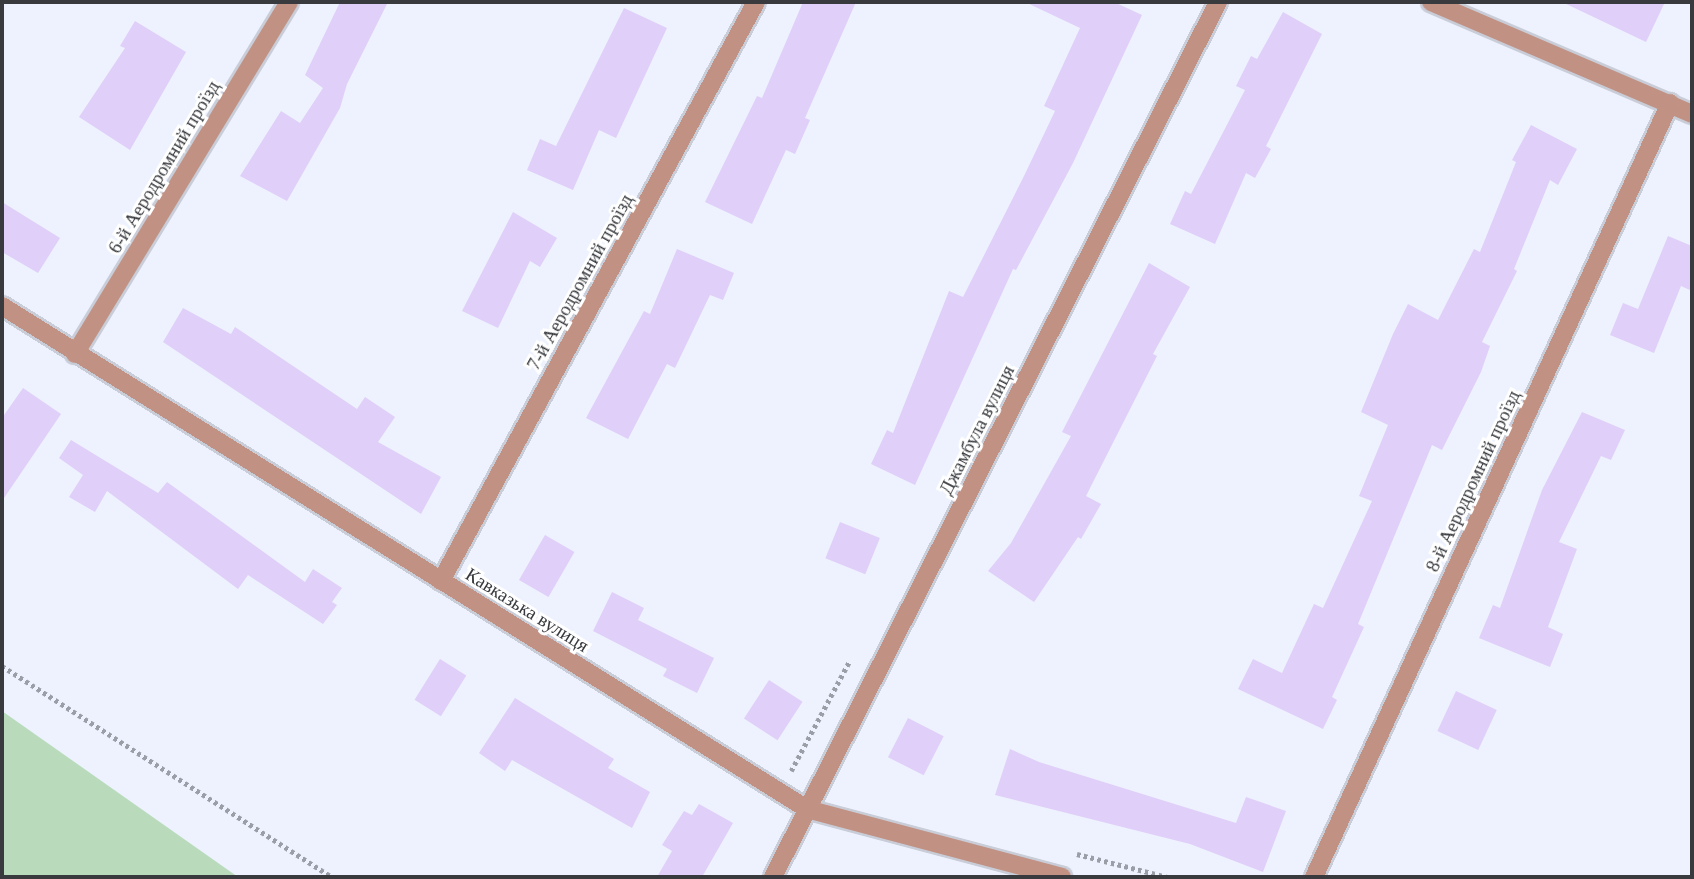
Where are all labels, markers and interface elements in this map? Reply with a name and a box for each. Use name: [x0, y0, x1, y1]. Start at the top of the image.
street label: 6-й Аеродромний проїзд: [103, 76, 225, 258]
street label: 7-й Аеродромний проїзд: [522, 190, 638, 374]
street label: Джамбула вулиця: [935, 361, 1019, 499]
street label: 8-й Аеродромний проїзд: [1421, 387, 1525, 575]
street label: Кавказька вулиця: [461, 563, 593, 657]

